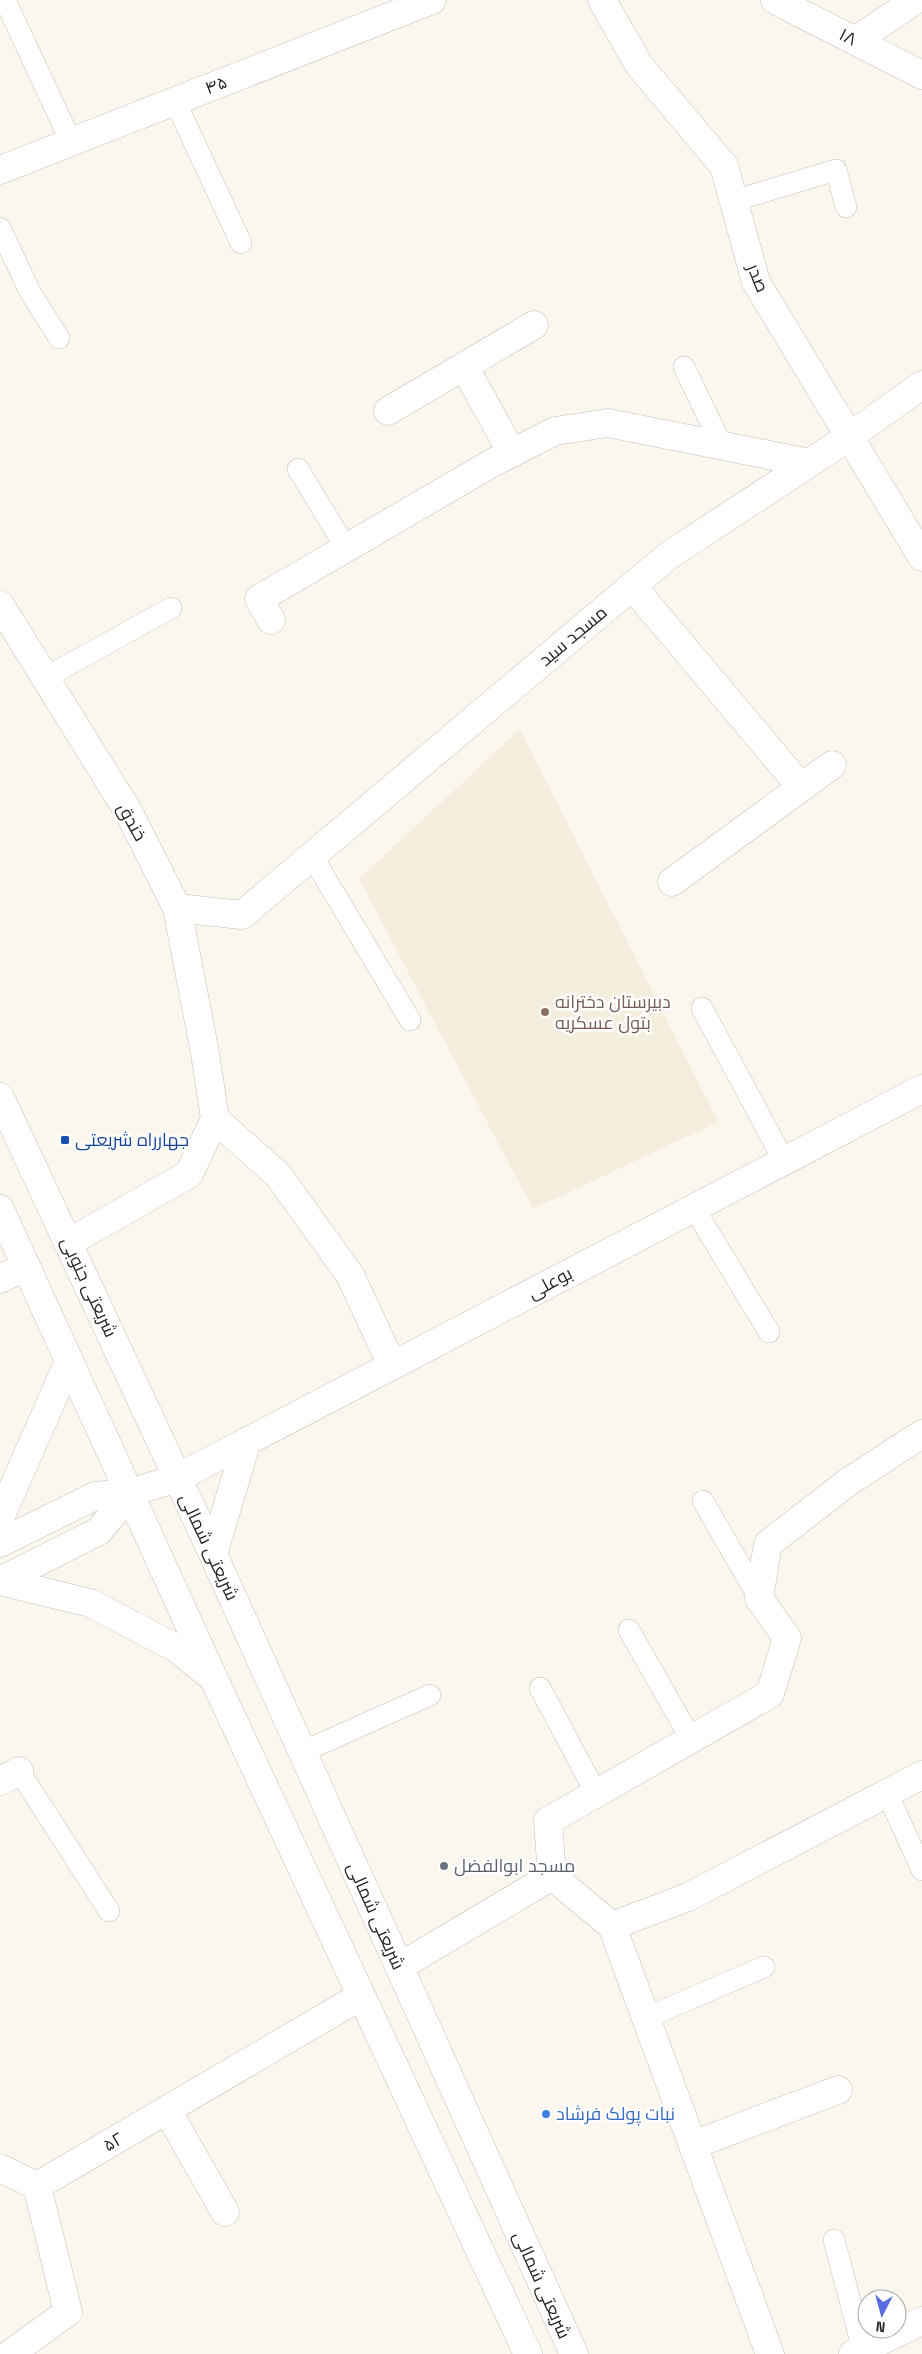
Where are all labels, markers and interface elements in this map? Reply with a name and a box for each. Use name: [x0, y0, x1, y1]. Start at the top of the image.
street label: ۱۸: [836, 22, 861, 51]
street label: ۴۵: [202, 70, 230, 99]
street label: صدر: [742, 259, 775, 296]
street label: مسجد سید: [534, 600, 611, 671]
street label: خندق: [112, 798, 152, 846]
place label: دبیرستان دخترانه بتول عسکریه: [555, 990, 671, 1034]
marker: دبیرستان دخترانه بتول عسکریه: [539, 1006, 551, 1018]
place label: جهارراه شریعتی: [75, 1128, 189, 1151]
marker: جهارراه شریعتی: [59, 1134, 71, 1146]
street label: شریعتی جنوبی: [56, 1233, 123, 1341]
street label: بوعلی: [523, 1261, 576, 1304]
street label: شریعتی شمالی: [175, 1490, 244, 1604]
place label: مسجد ابوالفضل: [454, 1854, 575, 1877]
street label: شریعتی شمالی: [343, 1858, 410, 1973]
marker: مسجد ابوالفضل: [438, 1860, 450, 1872]
place label: نبات پولک فرشاد: [556, 2102, 675, 2126]
marker: نبات پولک فرشاد: [540, 2108, 552, 2120]
street label: ۵۲: [99, 2127, 127, 2156]
street label: شریعتی شمالی: [509, 2227, 576, 2342]
north arrow: [857, 2289, 907, 2339]
text: N: [875, 2317, 886, 2336]

